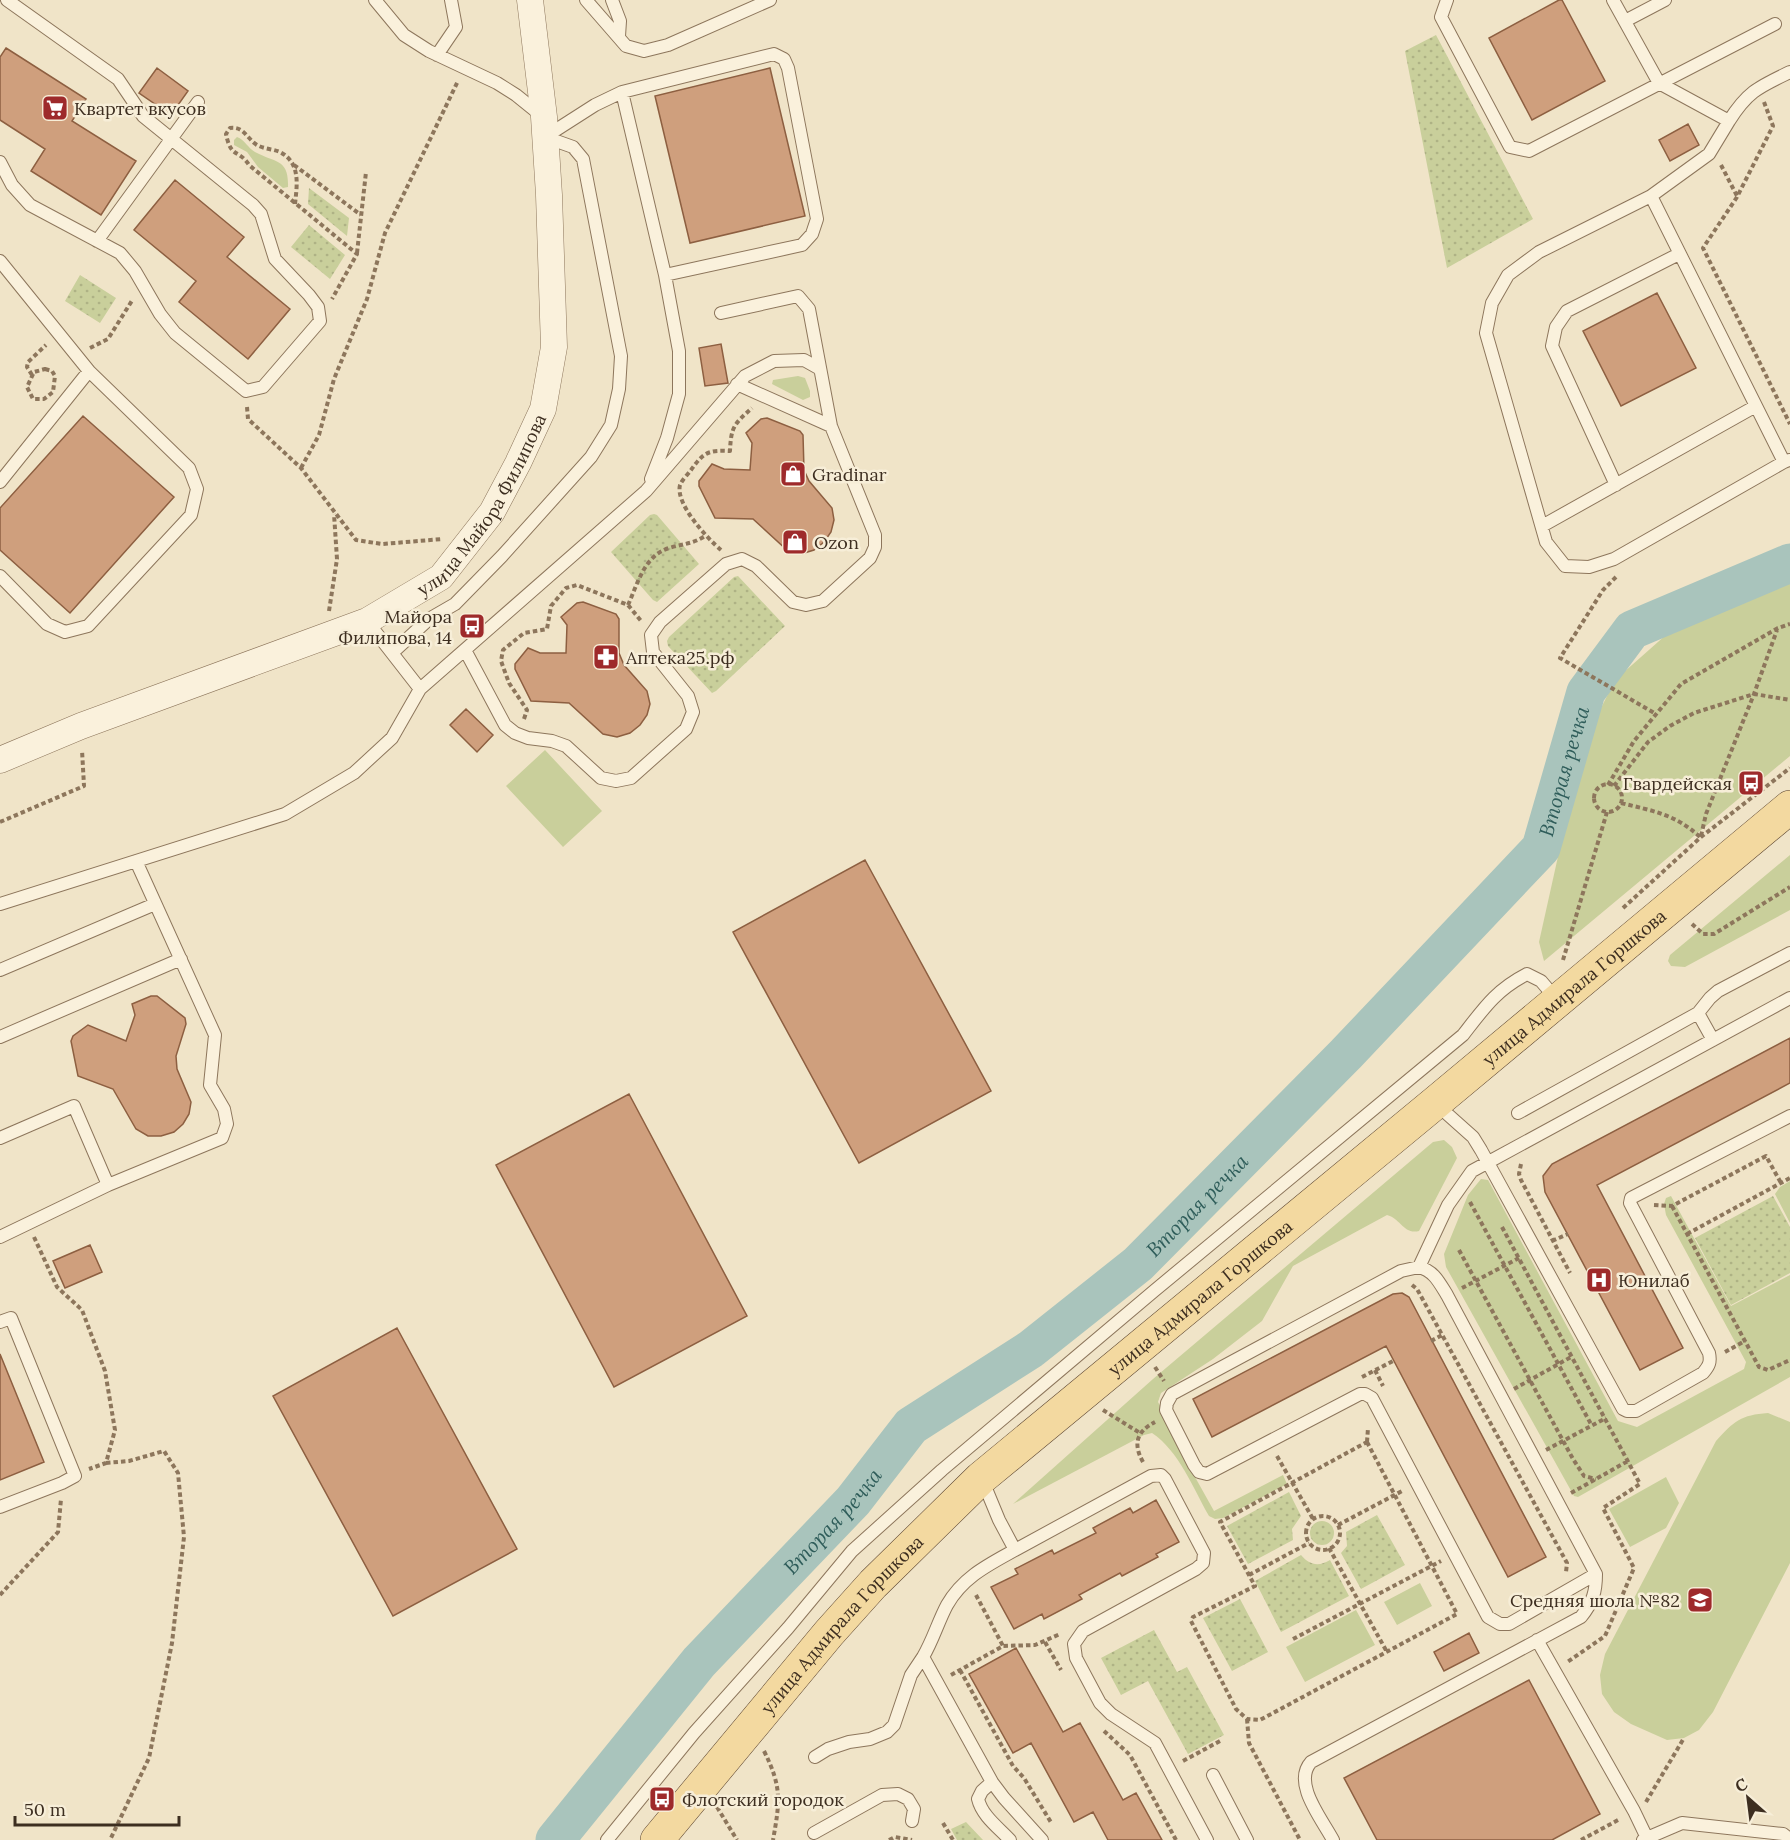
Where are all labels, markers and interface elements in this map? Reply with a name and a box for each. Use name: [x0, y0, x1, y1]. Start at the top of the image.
supermarket icon: Квартет вкусов: [40, 93, 70, 123]
place label: Квартет вкусов: [74, 97, 206, 120]
street label: улица Майора Филипова: [413, 410, 551, 600]
shop icon: Gradinar: [778, 459, 808, 489]
place label: Gradinar: [812, 463, 887, 486]
shop icon: Ozon: [780, 527, 810, 557]
place label: Ozon: [814, 531, 859, 554]
place label: Майора Филипова, 14: [338, 605, 452, 649]
bus stop icon: Майора Филипова, 14: [457, 611, 487, 641]
pharmacy icon: Аптека25.рф: [591, 642, 621, 672]
place label: Аптека25.рф: [625, 646, 735, 669]
water label: Вторая речка: [1533, 703, 1594, 839]
bus stop icon: Гвардейская: [1736, 768, 1766, 798]
place label: Гвардейская: [1623, 772, 1732, 795]
street label: улица Адмирала Горшкова: [1477, 904, 1671, 1071]
water label: Вторая речка: [1140, 1148, 1253, 1261]
street label: улица Адмирала Горшкова: [1103, 1214, 1297, 1380]
hospital icon: Юнилаб: [1584, 1265, 1614, 1295]
place label: Юнилаб: [1618, 1269, 1690, 1292]
water label: Вторая речка: [778, 1463, 886, 1579]
street label: улица Адмирала Горшкова: [755, 1530, 928, 1718]
school or university icon: Средняя шола №82: [1685, 1585, 1715, 1615]
place label: Средняя шола №82: [1510, 1589, 1680, 1612]
north arrow: [1718, 1768, 1778, 1828]
text: С: [1731, 1773, 1751, 1796]
bus stop icon: Флотский городок: [647, 1784, 677, 1814]
place label: Флотский городок: [682, 1788, 844, 1811]
scale bar: [15, 1789, 178, 1827]
text: 50 m: [24, 1798, 66, 1821]

